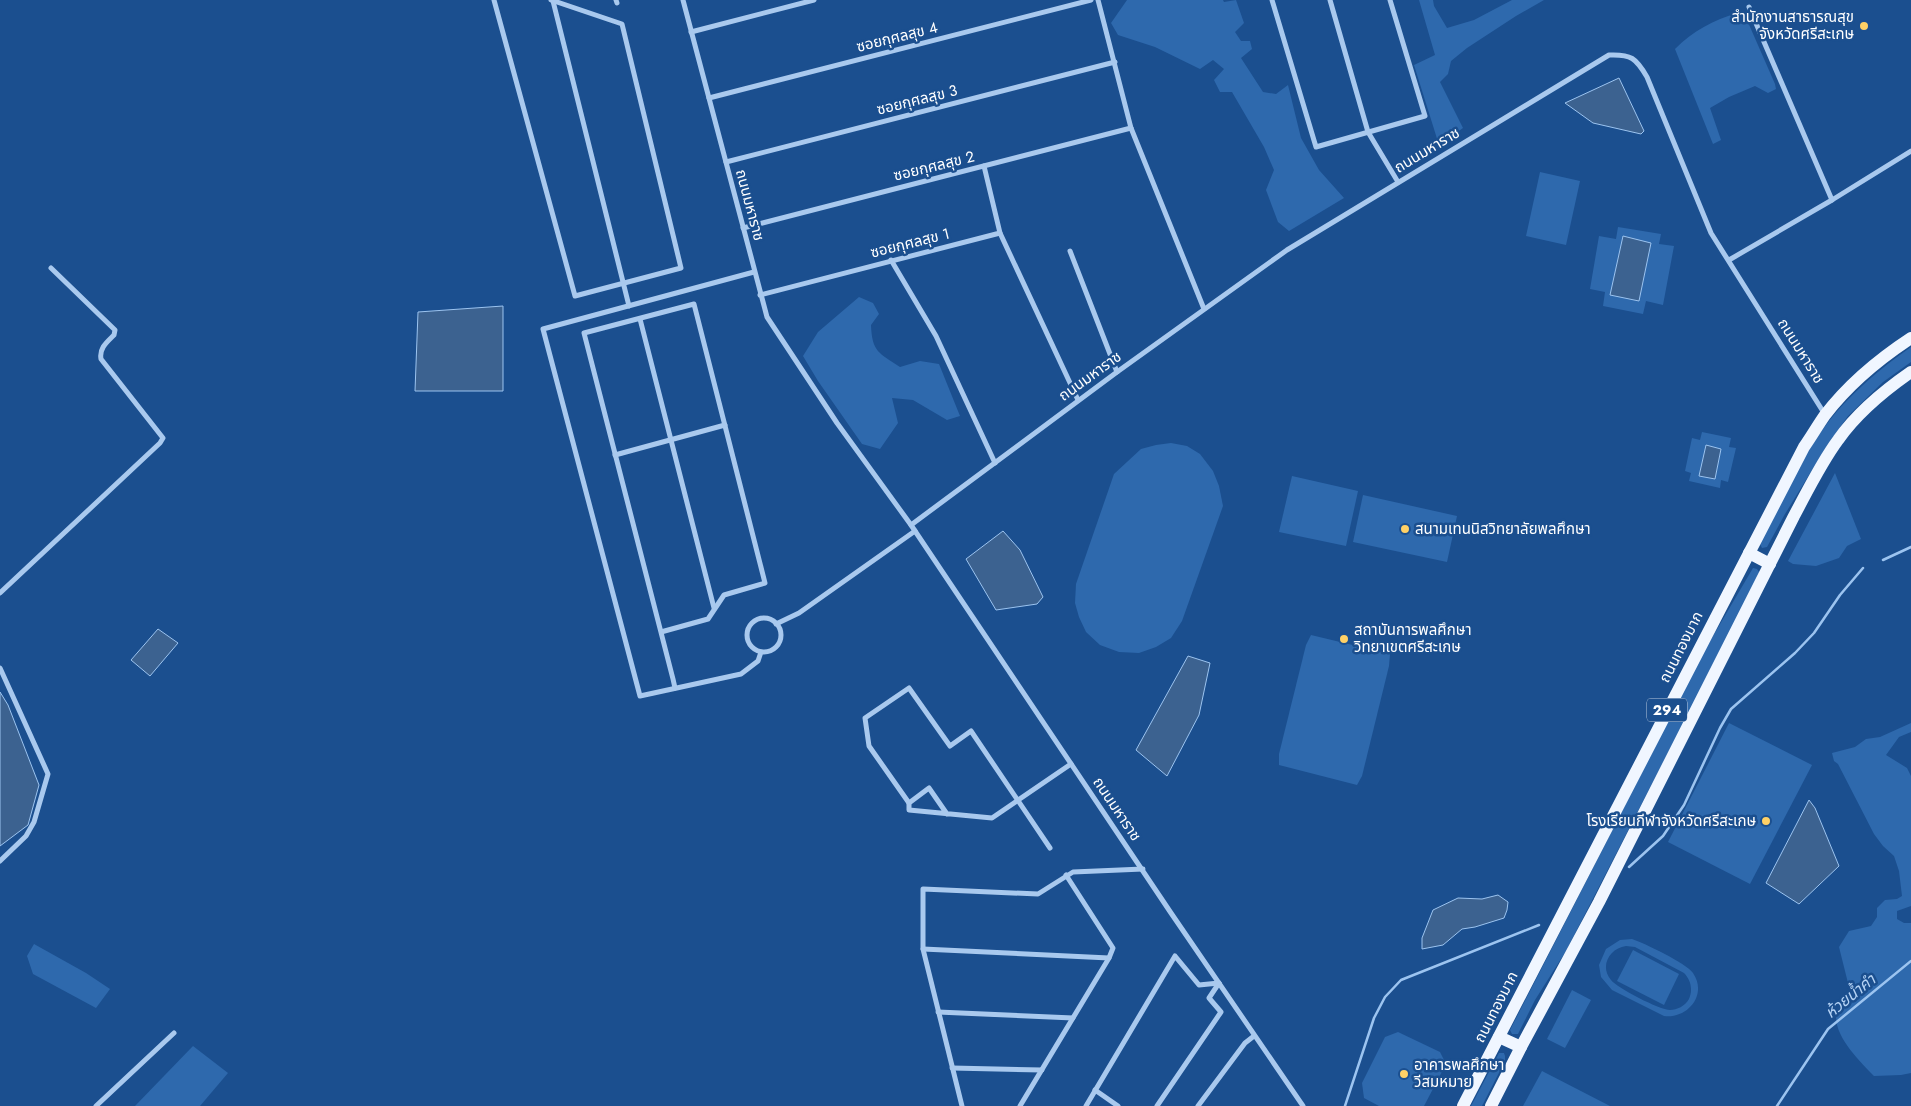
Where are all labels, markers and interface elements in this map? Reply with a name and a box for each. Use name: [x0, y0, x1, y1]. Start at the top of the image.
place label: สำนักงานสาธารณสุข จังหวัดศรีสะเกษ: [1731, 6, 1854, 45]
street label: ซอยกุศลสุข 4: [854, 16, 940, 58]
marker: สำนักงานสาธารณสุข จังหวัดศรีสะเกษ: [1858, 20, 1870, 32]
street label: ซอยกุศลสุข 3: [874, 79, 960, 121]
street label: ถนนมหาราช: [1390, 122, 1464, 178]
street label: ซอยกุศลสุข 2: [891, 145, 977, 187]
street label: ถนนมหาราช: [730, 167, 770, 243]
street label: ซอยกุศลสุข 1: [868, 223, 952, 263]
street label: ถนนมหาราช: [1772, 314, 1830, 388]
street label: ถนนมหาราช: [1054, 346, 1126, 406]
place label: สนามเทนนิสวิทยาลัยพลศึกษา: [1415, 518, 1591, 540]
marker: สนามเทนนิสวิทยาลัยพลศึกษา: [1399, 523, 1411, 535]
street label: ถนนทองมาก: [1654, 607, 1708, 687]
place label: สถาบันการพลศึกษา วิทยาเขตศรีสะเกษ: [1354, 619, 1471, 658]
marker: สถาบันการพลศึกษา วิทยาเขตศรีสะเกษ: [1338, 633, 1350, 645]
road number: 294: [1647, 698, 1687, 722]
street label: ถนนมหาราช: [1087, 773, 1147, 845]
place label: โรงเรียนกีฬาจังหวัดศรีสะเกษ: [1586, 810, 1756, 832]
marker: โรงเรียนกีฬาจังหวัดศรีสะเกษ: [1760, 815, 1772, 827]
street label: ถนนทองมาก: [1469, 967, 1523, 1047]
water label: ห้วยน้ำคำ: [1820, 967, 1881, 1024]
place label: อาคารพลศึกษา วีสมหมาย: [1414, 1054, 1504, 1093]
marker: อาคารพลศึกษา วีสมหมาย: [1398, 1068, 1410, 1080]

